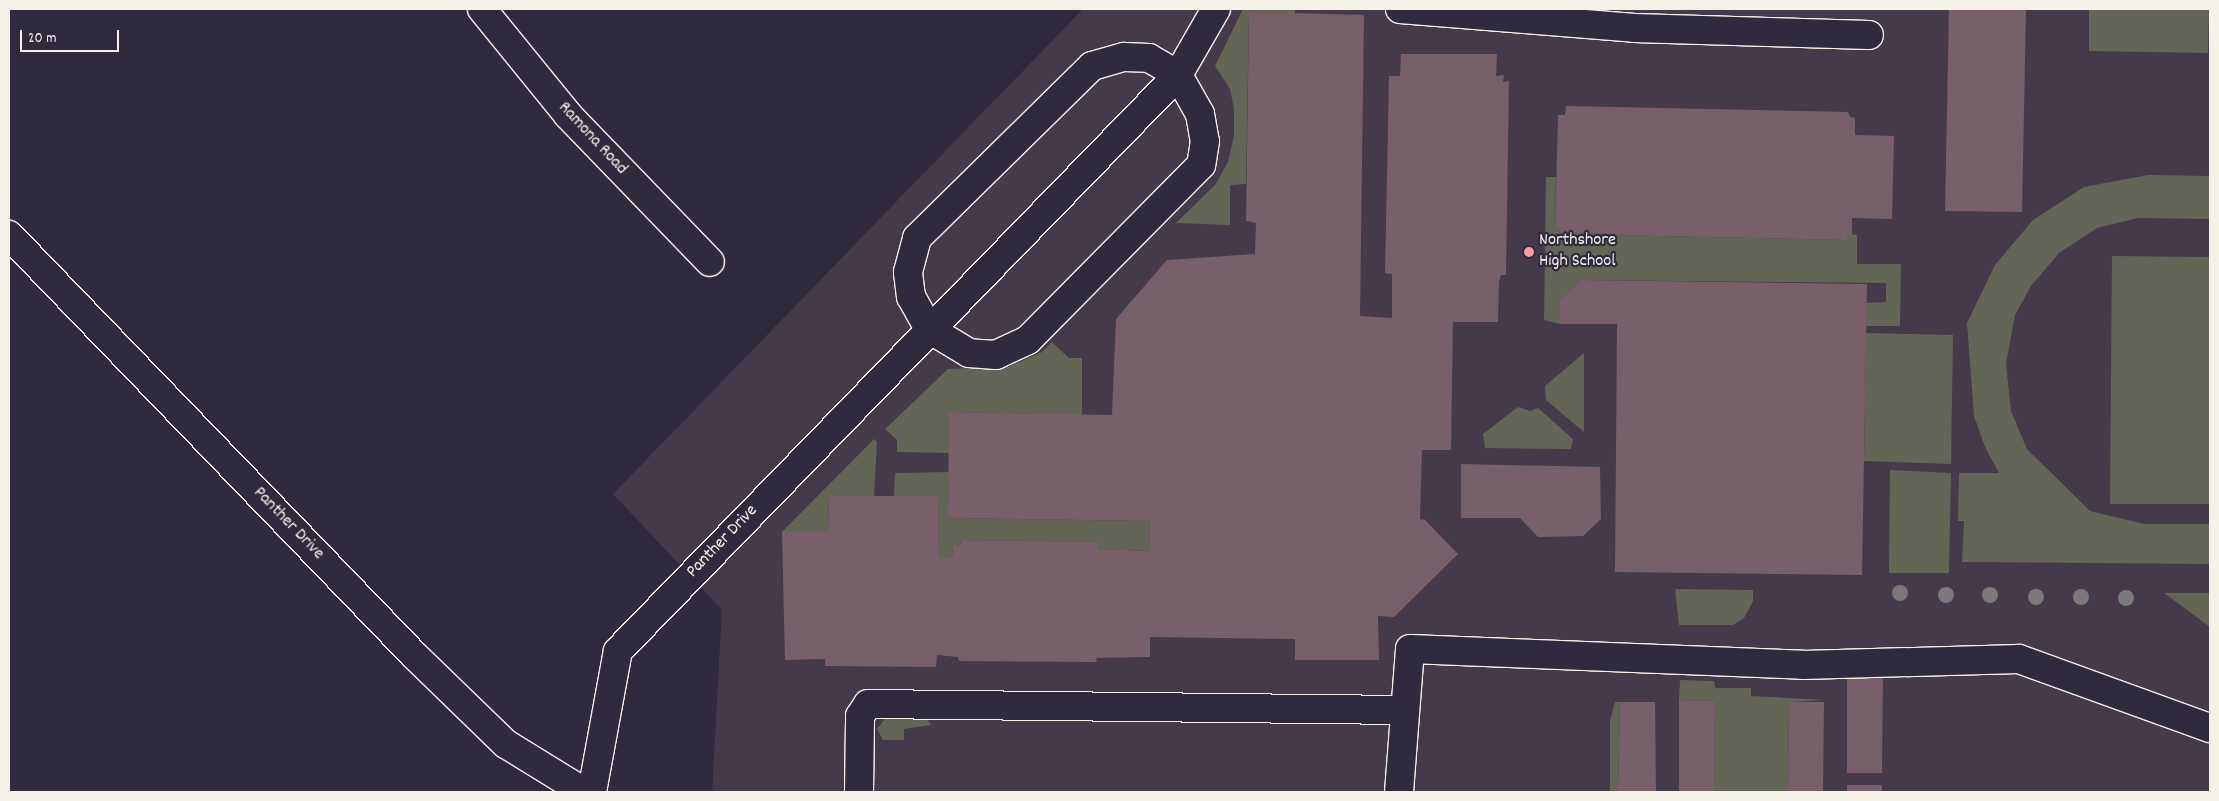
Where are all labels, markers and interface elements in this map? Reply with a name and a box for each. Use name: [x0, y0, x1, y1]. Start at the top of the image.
scale bar: [22, 20, 121, 52]
text: 20 m: [28, 28, 56, 50]
street label: Ramona Road: [553, 98, 631, 180]
place label: Northshore High School: [1539, 231, 1616, 274]
marker: Northshore High School: [1523, 246, 1535, 258]
street label: Panther Drive: [248, 483, 328, 565]
street label: Panther Drive: [683, 501, 763, 583]

